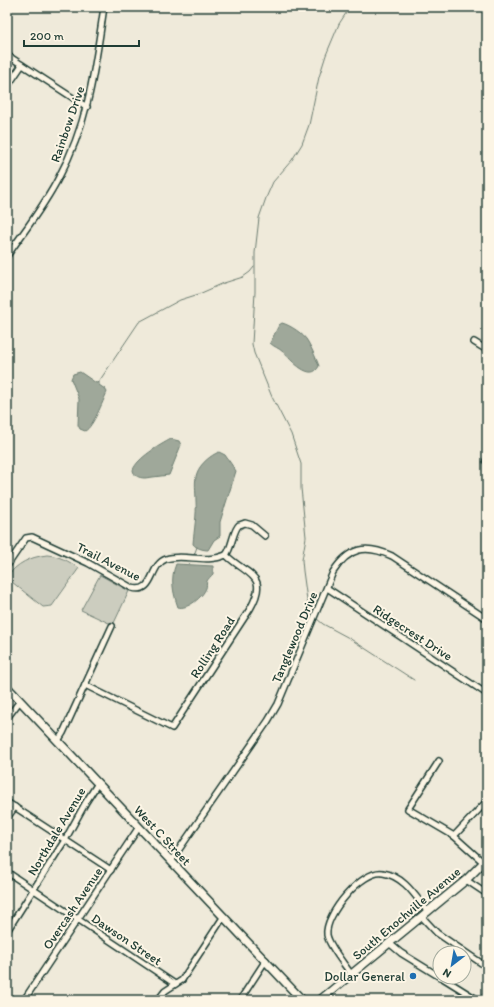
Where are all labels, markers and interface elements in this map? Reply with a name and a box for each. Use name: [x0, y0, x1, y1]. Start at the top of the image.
scale bar: [24, 22, 139, 48]
text: 200 m: [30, 29, 64, 43]
street label: Rainbow Drive: [47, 84, 88, 164]
street label: Trail Avenue: [74, 539, 143, 584]
street label: Tanglewood Drive: [268, 589, 321, 685]
street label: Ridgecrest Drive: [370, 601, 455, 664]
street label: Rolling Road: [187, 614, 238, 681]
street label: Northdale Avenue: [24, 785, 89, 878]
street label: West C Street: [131, 802, 194, 868]
street label: Overcash Avenue: [39, 864, 105, 952]
street label: South Enochville Avenue: [349, 864, 463, 963]
street label: Dawson Street: [89, 910, 165, 968]
north arrow: [432, 945, 472, 985]
text: N: [441, 966, 454, 981]
place label: Dollar General: [324, 969, 405, 984]
marker: Dollar General: [408, 971, 418, 981]

